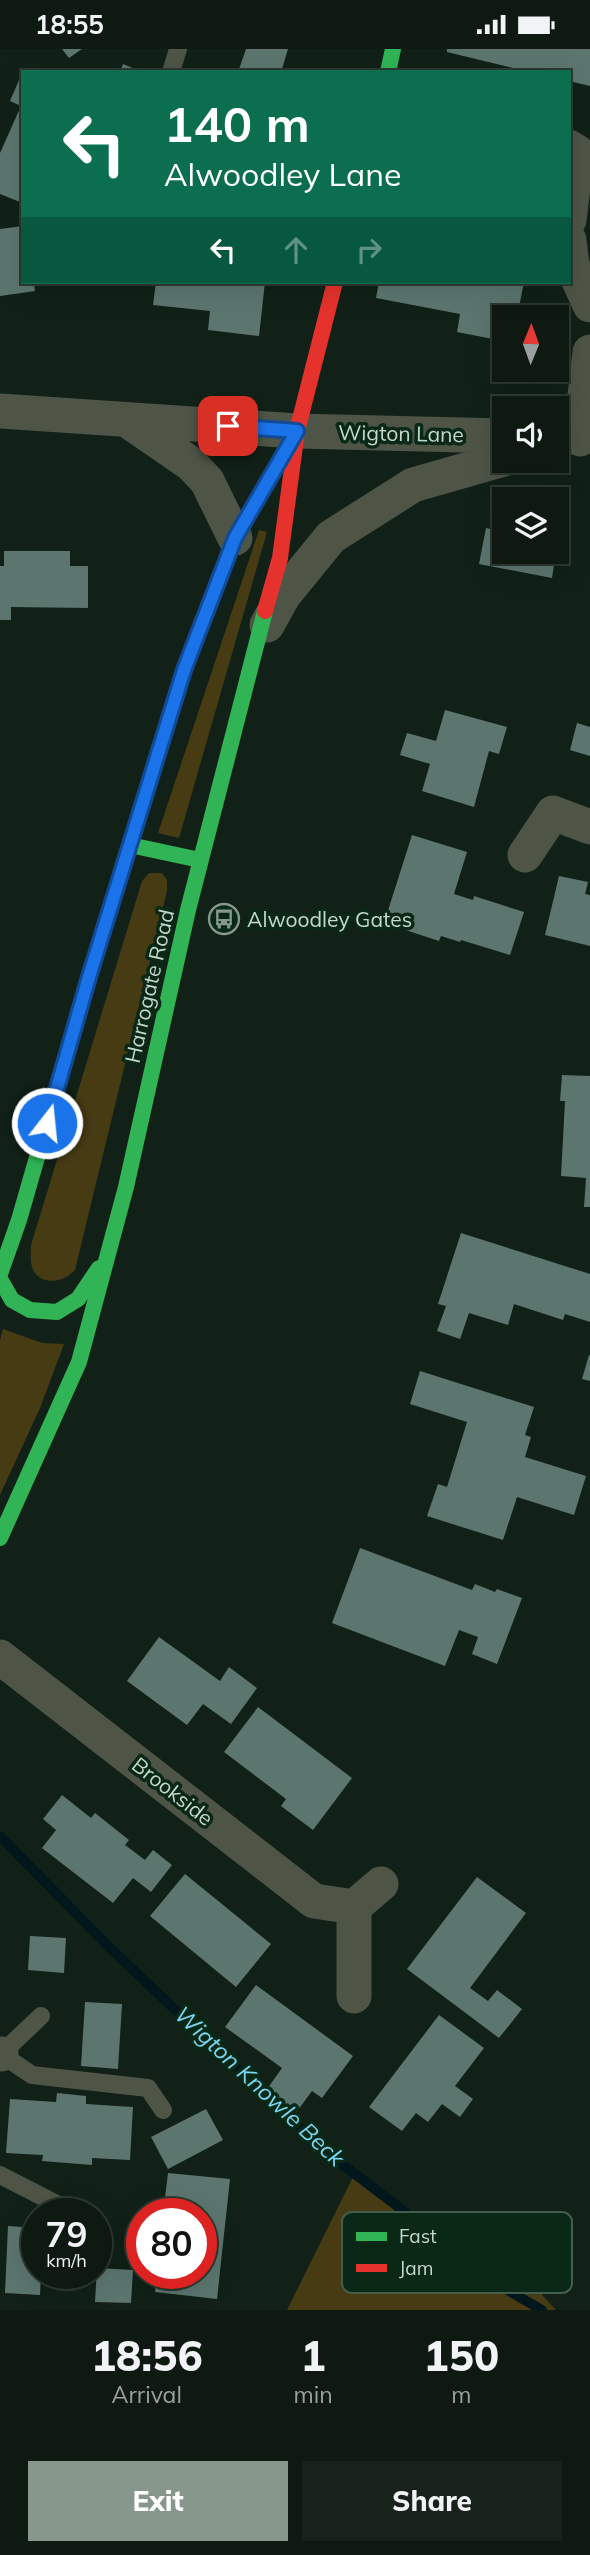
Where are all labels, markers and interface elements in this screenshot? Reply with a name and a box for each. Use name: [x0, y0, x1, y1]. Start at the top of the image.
text: 18:55: [35, 8, 104, 41]
text: 140 m: [164, 93, 310, 154]
icon: left: [49, 98, 140, 189]
text: Alwoodley Lane: [164, 154, 401, 194]
icon: left: [204, 231, 242, 269]
icon: ahead: [277, 231, 315, 269]
icon: right: [350, 231, 388, 269]
north arrow: [492, 305, 569, 381]
map controls: [492, 305, 569, 564]
pin: [198, 396, 258, 456]
button: sound: [492, 396, 569, 473]
icon: arrive: [209, 407, 247, 445]
street label: Wigton Lane: [338, 419, 464, 447]
button: layers: [492, 487, 569, 564]
bus stop icon: Alwoodley Gates: [207, 902, 241, 936]
place label: Alwoodley Gates: [247, 906, 412, 932]
street label: Harrogate Road: [119, 907, 179, 1065]
position arrow: [10.0, 1086, 84.0, 1160]
street label: Brookside: [127, 1751, 219, 1831]
water label: Wigton Knowle Beck: [169, 2000, 352, 2173]
speed limit sign: 80: [126, 2198, 217, 2289]
text: 79: [45, 2212, 88, 2256]
legend: [342, 2212, 572, 2293]
text: Fast: [399, 2224, 437, 2248]
text: km/h: [46, 2249, 87, 2272]
text: Jam: [399, 2256, 433, 2280]
text: 18:56: [91, 2329, 203, 2382]
text: 1: [300, 2329, 326, 2382]
text: 150: [424, 2329, 499, 2382]
text: Arrival: [112, 2380, 182, 2409]
text: min: [293, 2380, 333, 2409]
text: m: [451, 2380, 471, 2409]
button: Exit: [28, 2461, 288, 2541]
button: Share: [302, 2461, 562, 2541]

